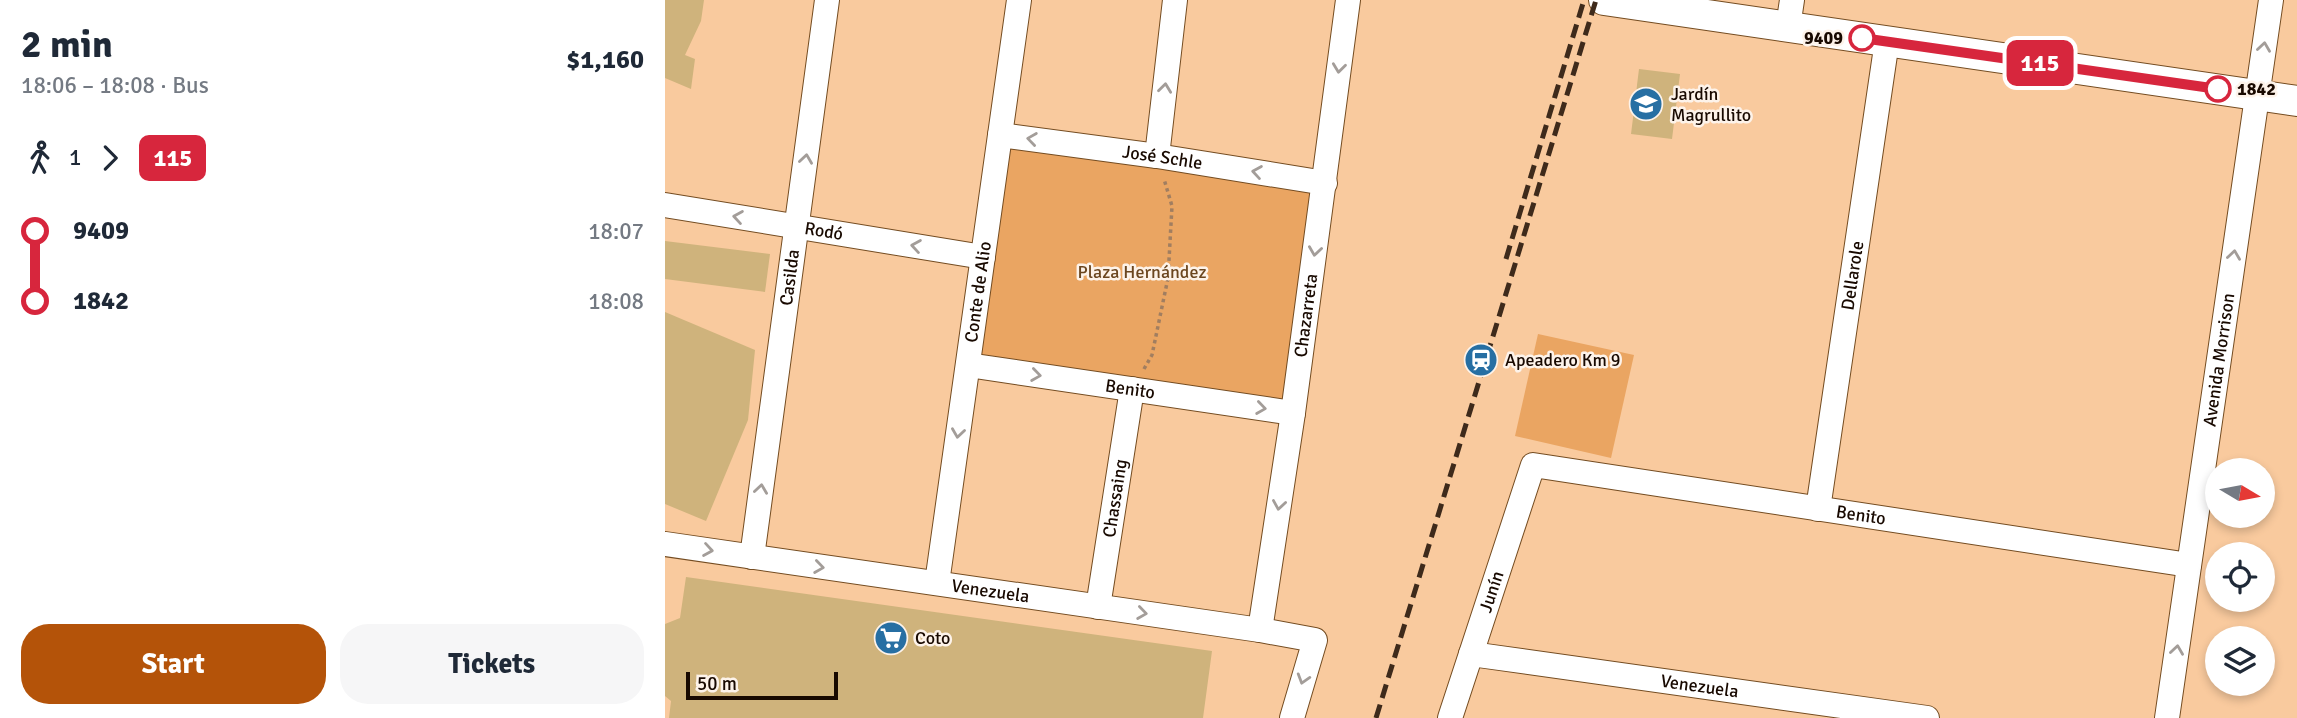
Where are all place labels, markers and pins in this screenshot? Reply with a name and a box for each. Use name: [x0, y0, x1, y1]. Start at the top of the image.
marker: 9409: [1849, 25, 1875, 51]
place label: 9409: [1804, 27, 1843, 49]
marker: 1842: [2205, 76, 2231, 102]
place label: 1842: [2237, 78, 2276, 100]
place label: Jardín Magrullito: [1671, 83, 1751, 126]
school or university icon: Jardín Magrullito: [1627, 85, 1665, 123]
station icon: Apeadero Km 9: [1462, 341, 1500, 379]
place label: Apeadero Km 9: [1505, 349, 1621, 371]
supermarket icon: Coto: [872, 619, 910, 657]
place label: Coto: [915, 627, 950, 649]

